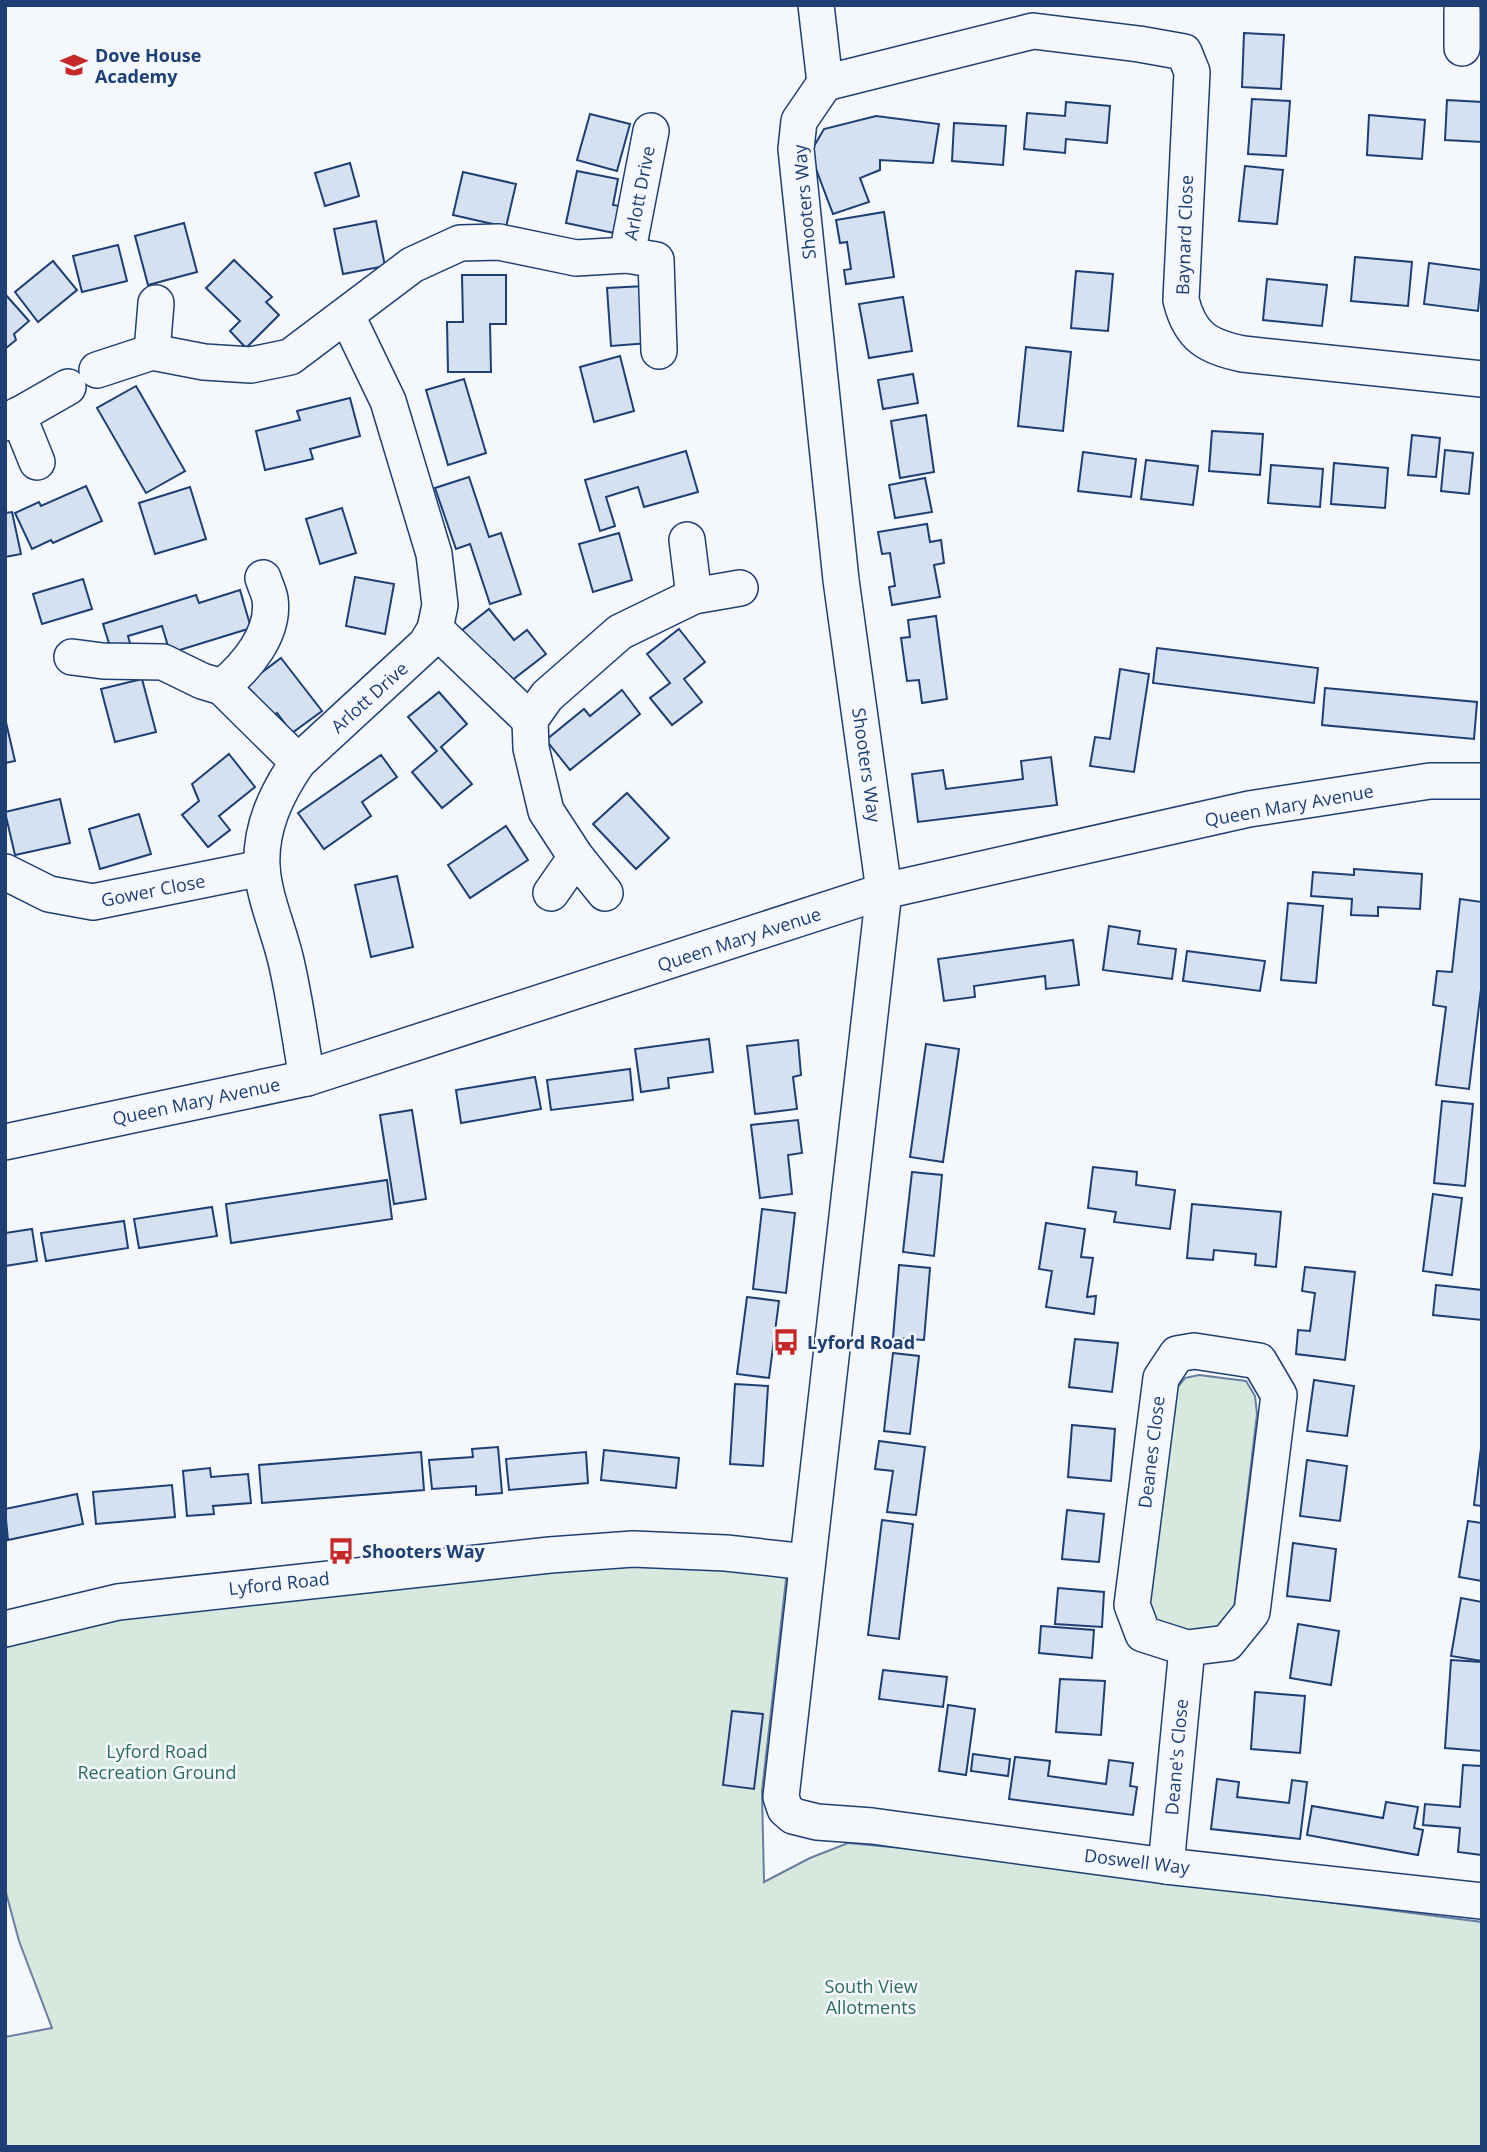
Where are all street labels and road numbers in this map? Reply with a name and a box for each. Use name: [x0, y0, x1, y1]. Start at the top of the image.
street label: Shooters Way: [787, 143, 821, 260]
street label: Arlott Drive: [618, 144, 660, 242]
street label: Baynard Close: [1170, 175, 1198, 295]
street label: Arlott Drive: [325, 656, 413, 738]
street label: Shooters Way: [847, 706, 887, 825]
street label: Queen Mary Avenue: [1203, 778, 1375, 832]
street label: Gower Close: [99, 868, 207, 912]
street label: Queen Mary Avenue: [654, 901, 824, 977]
street label: Queen Mary Avenue: [110, 1071, 282, 1131]
street label: Deanes Close: [1132, 1394, 1170, 1510]
street label: Lyford Road: [227, 1566, 331, 1600]
street label: Deane's Close: [1159, 1698, 1193, 1816]
street label: Doswell Way: [1083, 1843, 1192, 1879]

